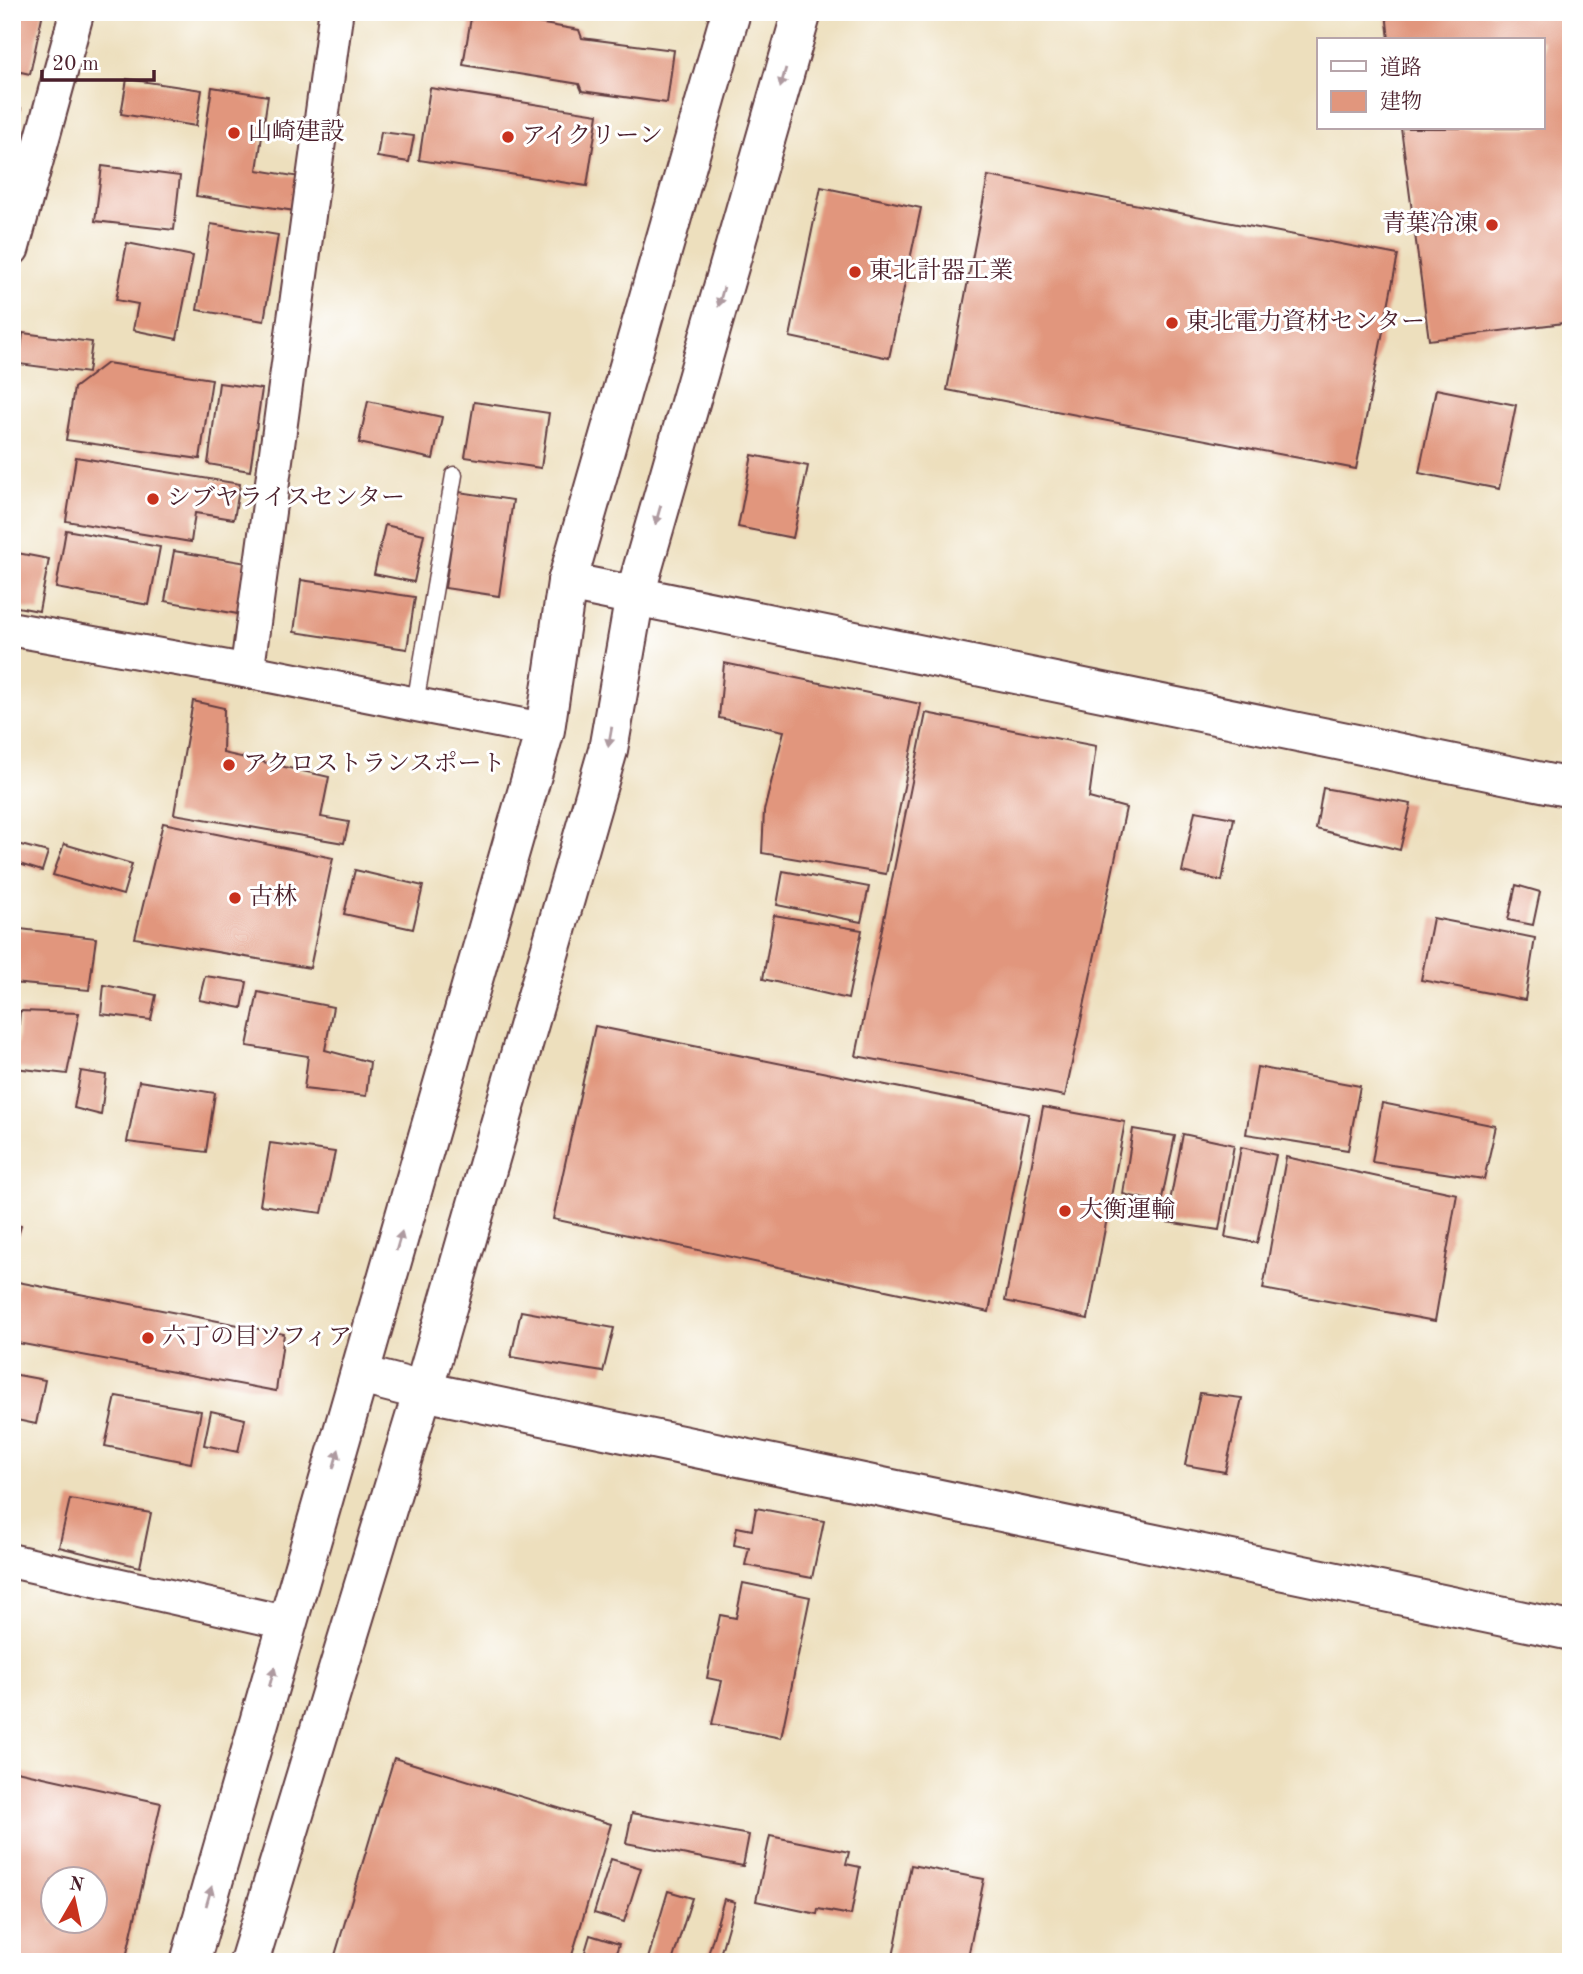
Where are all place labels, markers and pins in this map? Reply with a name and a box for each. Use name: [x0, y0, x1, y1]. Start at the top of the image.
place label: 山崎建設: [248, 118, 344, 145]
place label: アイクリーン: [522, 124, 663, 149]
marker: 山崎建設: [226, 125, 242, 141]
marker: アイクリーン: [500, 129, 516, 145]
place label: 青葉冷凍: [1382, 210, 1478, 237]
marker: 青葉冷凍: [1484, 217, 1500, 233]
place label: 東北計器工業: [869, 257, 1013, 284]
marker: 東北計器工業: [847, 264, 863, 280]
place label: 東北電力資材センター: [1186, 308, 1425, 335]
marker: 東北電力資材センター: [1164, 315, 1180, 331]
place label: シブヤライスセンター: [167, 485, 405, 511]
marker: シブヤライスセンター: [145, 491, 161, 507]
place label: アクロストランスポート: [243, 751, 506, 777]
marker: アクロストランスポート: [221, 757, 237, 773]
place label: 古林: [249, 883, 297, 910]
marker: 古林: [227, 890, 243, 906]
place label: 大衡運輸: [1079, 1196, 1175, 1223]
marker: 大衡運輸: [1057, 1203, 1073, 1219]
place label: 六丁の目ソフィア: [162, 1324, 352, 1350]
marker: 六丁の目ソフィア: [140, 1330, 156, 1346]

